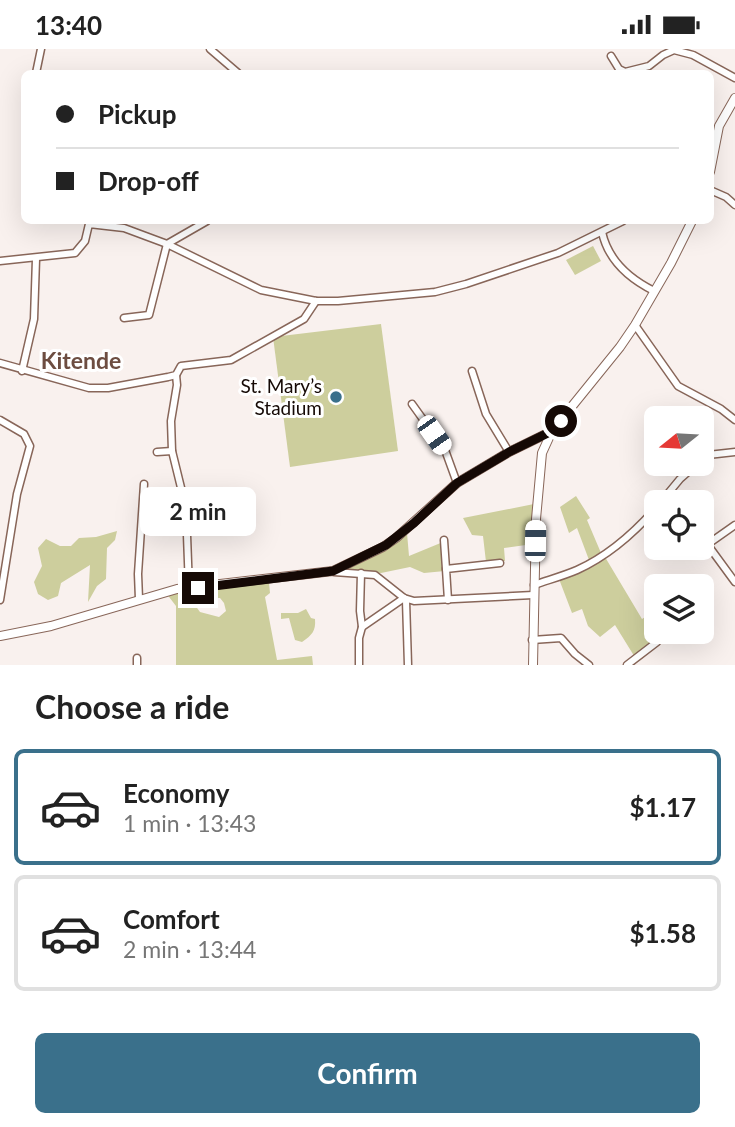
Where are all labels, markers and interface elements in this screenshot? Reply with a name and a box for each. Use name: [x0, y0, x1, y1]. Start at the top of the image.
text: 13:40: [35, 9, 102, 41]
text: Pickup: [98, 98, 177, 130]
text: Drop-off: [98, 165, 199, 197]
district label: Kitende: [41, 346, 121, 374]
place label: St. Mary’s Stadium: [241, 374, 322, 419]
marker: St. Mary’s Stadium: [328, 389, 344, 405]
route start: [545, 405, 577, 437]
north arrow: [644, 406, 714, 476]
map controls: [644, 406, 714, 644]
car: [414, 412, 455, 458]
callout: 2 min: [140, 487, 256, 535]
button: locate: [644, 490, 714, 560]
text: 2 min: [169, 497, 227, 525]
car: [525, 520, 546, 562]
route end: [182, 572, 214, 604]
button: layers: [644, 574, 714, 644]
text: Choose a ride: [35, 687, 229, 726]
icon: car: [39, 776, 102, 839]
text: Economy: [123, 777, 229, 809]
text: $1.17: [630, 791, 696, 823]
text: 1 min · 13:43: [123, 809, 256, 837]
icon: car: [39, 902, 102, 965]
text: Comfort: [123, 903, 220, 935]
text: $1.58: [630, 917, 696, 949]
text: 2 min · 13:44: [123, 935, 256, 963]
button: Confirm: [35, 1033, 700, 1113]

